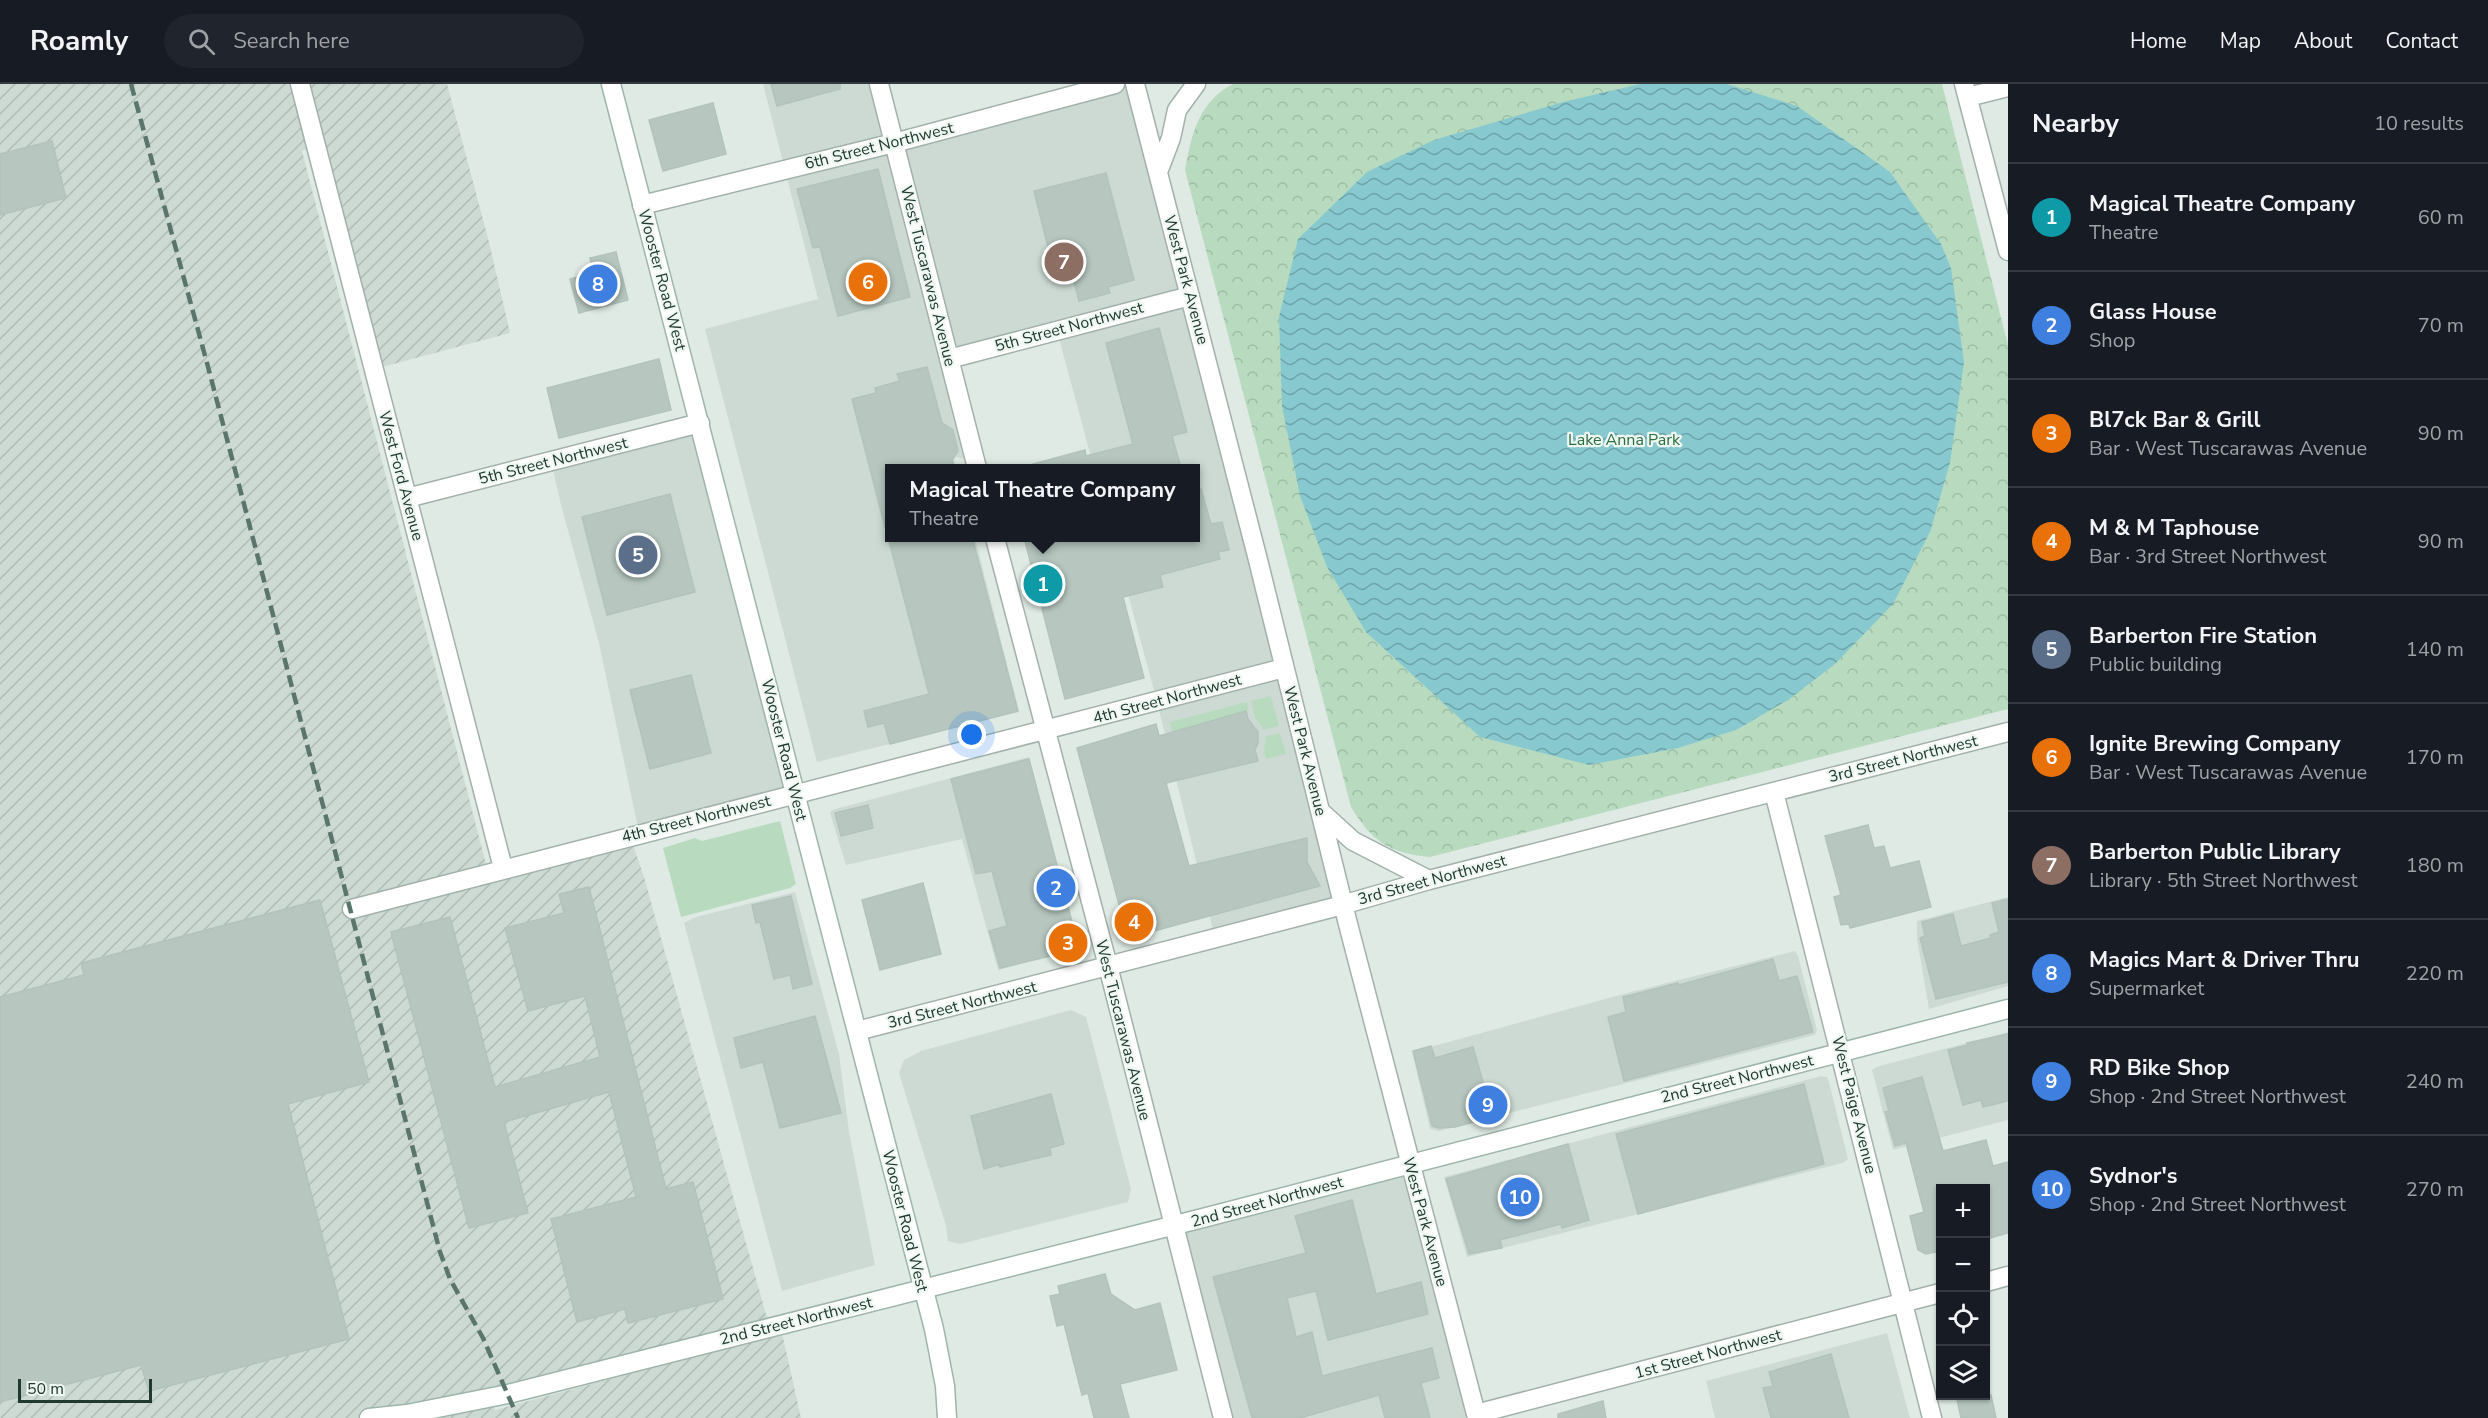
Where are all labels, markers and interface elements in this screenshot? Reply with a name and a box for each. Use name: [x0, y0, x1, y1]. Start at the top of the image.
search box: [164, 14, 584, 68]
text: Roamly: [30, 22, 128, 60]
icon: search: [185, 25, 218, 58]
text: Search here: [233, 26, 350, 56]
text: Home: [2130, 27, 2187, 55]
text: Map: [2220, 27, 2261, 55]
text: About: [2294, 27, 2352, 55]
text: Contact: [2385, 27, 2458, 55]
text: Nearby: [2032, 106, 2119, 141]
text: 10 results: [2374, 110, 2464, 137]
street label: 6th Street Northwest: [802, 117, 956, 175]
street label: West Tuscarawas Avenue: [895, 183, 961, 369]
text: Magical Theatre Company: [2089, 189, 2355, 219]
text: 1: [2046, 204, 2058, 231]
text: 60 m: [2418, 204, 2464, 231]
street label: Wooster Road West: [633, 207, 692, 354]
street label: West Park Avenue: [1158, 213, 1214, 347]
text: Theatre: [2089, 219, 2158, 246]
pin: 7: [1044, 240, 1084, 285]
pin: 6: [848, 260, 888, 304]
pin: 8: [578, 262, 618, 306]
street label: 5th Street Northwest: [992, 297, 1146, 357]
text: Glass House: [2089, 297, 2217, 327]
text: 2: [2046, 312, 2058, 339]
text: 70 m: [2418, 312, 2464, 339]
text: Shop: [2089, 327, 2135, 354]
text: Bl7ck Bar & Grill: [2089, 405, 2261, 435]
street label: West Ford Avenue: [373, 409, 429, 543]
text: 3: [2046, 420, 2058, 447]
text: 90 m: [2418, 420, 2464, 447]
park label: Lake Anna Park: [1568, 429, 1681, 451]
street label: 5th Street Northwest: [476, 432, 630, 490]
text: Bar · West Tuscarawas Avenue: [2089, 435, 2367, 462]
popup: [885, 464, 1200, 542]
text: Magical Theatre Company: [909, 475, 1176, 505]
text: Theatre: [909, 505, 979, 532]
text: M & M Taphouse: [2089, 513, 2259, 543]
text: 4: [2046, 528, 2058, 555]
text: 90 m: [2418, 528, 2464, 555]
pin: 5: [618, 532, 658, 578]
text: Bar · 3rd Street Northwest: [2089, 543, 2326, 570]
pin: 1: [1024, 562, 1062, 606]
text: Barberton Fire Station: [2089, 621, 2317, 651]
text: 5: [2046, 636, 2058, 663]
text: 140 m: [2406, 636, 2464, 663]
text: Public building: [2089, 651, 2222, 678]
street label: 4th Street Northwest: [1090, 669, 1244, 729]
street label: Wooster Road West: [756, 677, 812, 824]
street label: West Park Avenue: [1278, 684, 1332, 818]
your location: [957, 720, 986, 749]
text: Ignite Brewing Company: [2089, 729, 2341, 759]
street label: 3rd Street Northwest: [1826, 730, 1980, 788]
text: 6: [2046, 744, 2058, 771]
text: 170 m: [2406, 744, 2464, 771]
text: Bar · West Tuscarawas Avenue: [2089, 759, 2367, 786]
street label: 4th Street Northwest: [619, 790, 773, 848]
text: Barberton Public Library: [2089, 837, 2341, 867]
street label: 3rd Street Northwest: [1355, 849, 1509, 910]
text: 7: [2046, 852, 2058, 879]
text: 180 m: [2406, 852, 2464, 879]
pin: 2: [1036, 866, 1076, 910]
text: Library · 5th Street Northwest: [2089, 867, 2358, 894]
pin: 4: [1114, 900, 1154, 944]
pin: 3: [1048, 920, 1088, 966]
street label: West Tuscarawas Avenue: [1090, 937, 1156, 1123]
text: Magics Mart & Driver Thru: [2089, 945, 2360, 975]
text: 8: [2046, 960, 2058, 987]
text: 220 m: [2406, 960, 2464, 987]
text: Supermarket: [2089, 975, 2204, 1002]
street label: 3rd Street Northwest: [885, 976, 1039, 1034]
street label: West Paige Avenue: [1826, 1034, 1882, 1176]
street label: 2nd Street Northwest: [1658, 1049, 1816, 1109]
text: RD Bike Shop: [2089, 1053, 2230, 1083]
text: 9: [2046, 1068, 2058, 1095]
text: 240 m: [2406, 1068, 2464, 1095]
pin: 9: [1468, 1082, 1508, 1128]
text: Shop · 2nd Street Northwest: [2089, 1083, 2346, 1110]
street label: Wooster Road West: [877, 1148, 933, 1295]
street label: West Park Avenue: [1397, 1155, 1453, 1289]
text: Sydnor's: [2089, 1161, 2177, 1191]
street label: 2nd Street Northwest: [1189, 1171, 1346, 1233]
pin: 10: [1500, 1174, 1540, 1220]
text: 10: [2040, 1176, 2064, 1203]
text: 270 m: [2406, 1176, 2464, 1203]
map controls: [1936, 1184, 1990, 1400]
button: +: [1936, 1184, 1990, 1238]
text: Shop · 2nd Street Northwest: [2089, 1191, 2346, 1218]
button: −: [1936, 1238, 1990, 1292]
street label: 2nd Street Northwest: [717, 1291, 875, 1351]
button: locate: [1936, 1292, 1990, 1346]
street label: 1st Street Northwest: [1632, 1324, 1784, 1384]
button: layers: [1936, 1346, 1990, 1400]
scale bar: [18, 1376, 152, 1404]
text: 50 m: [27, 1378, 64, 1400]

